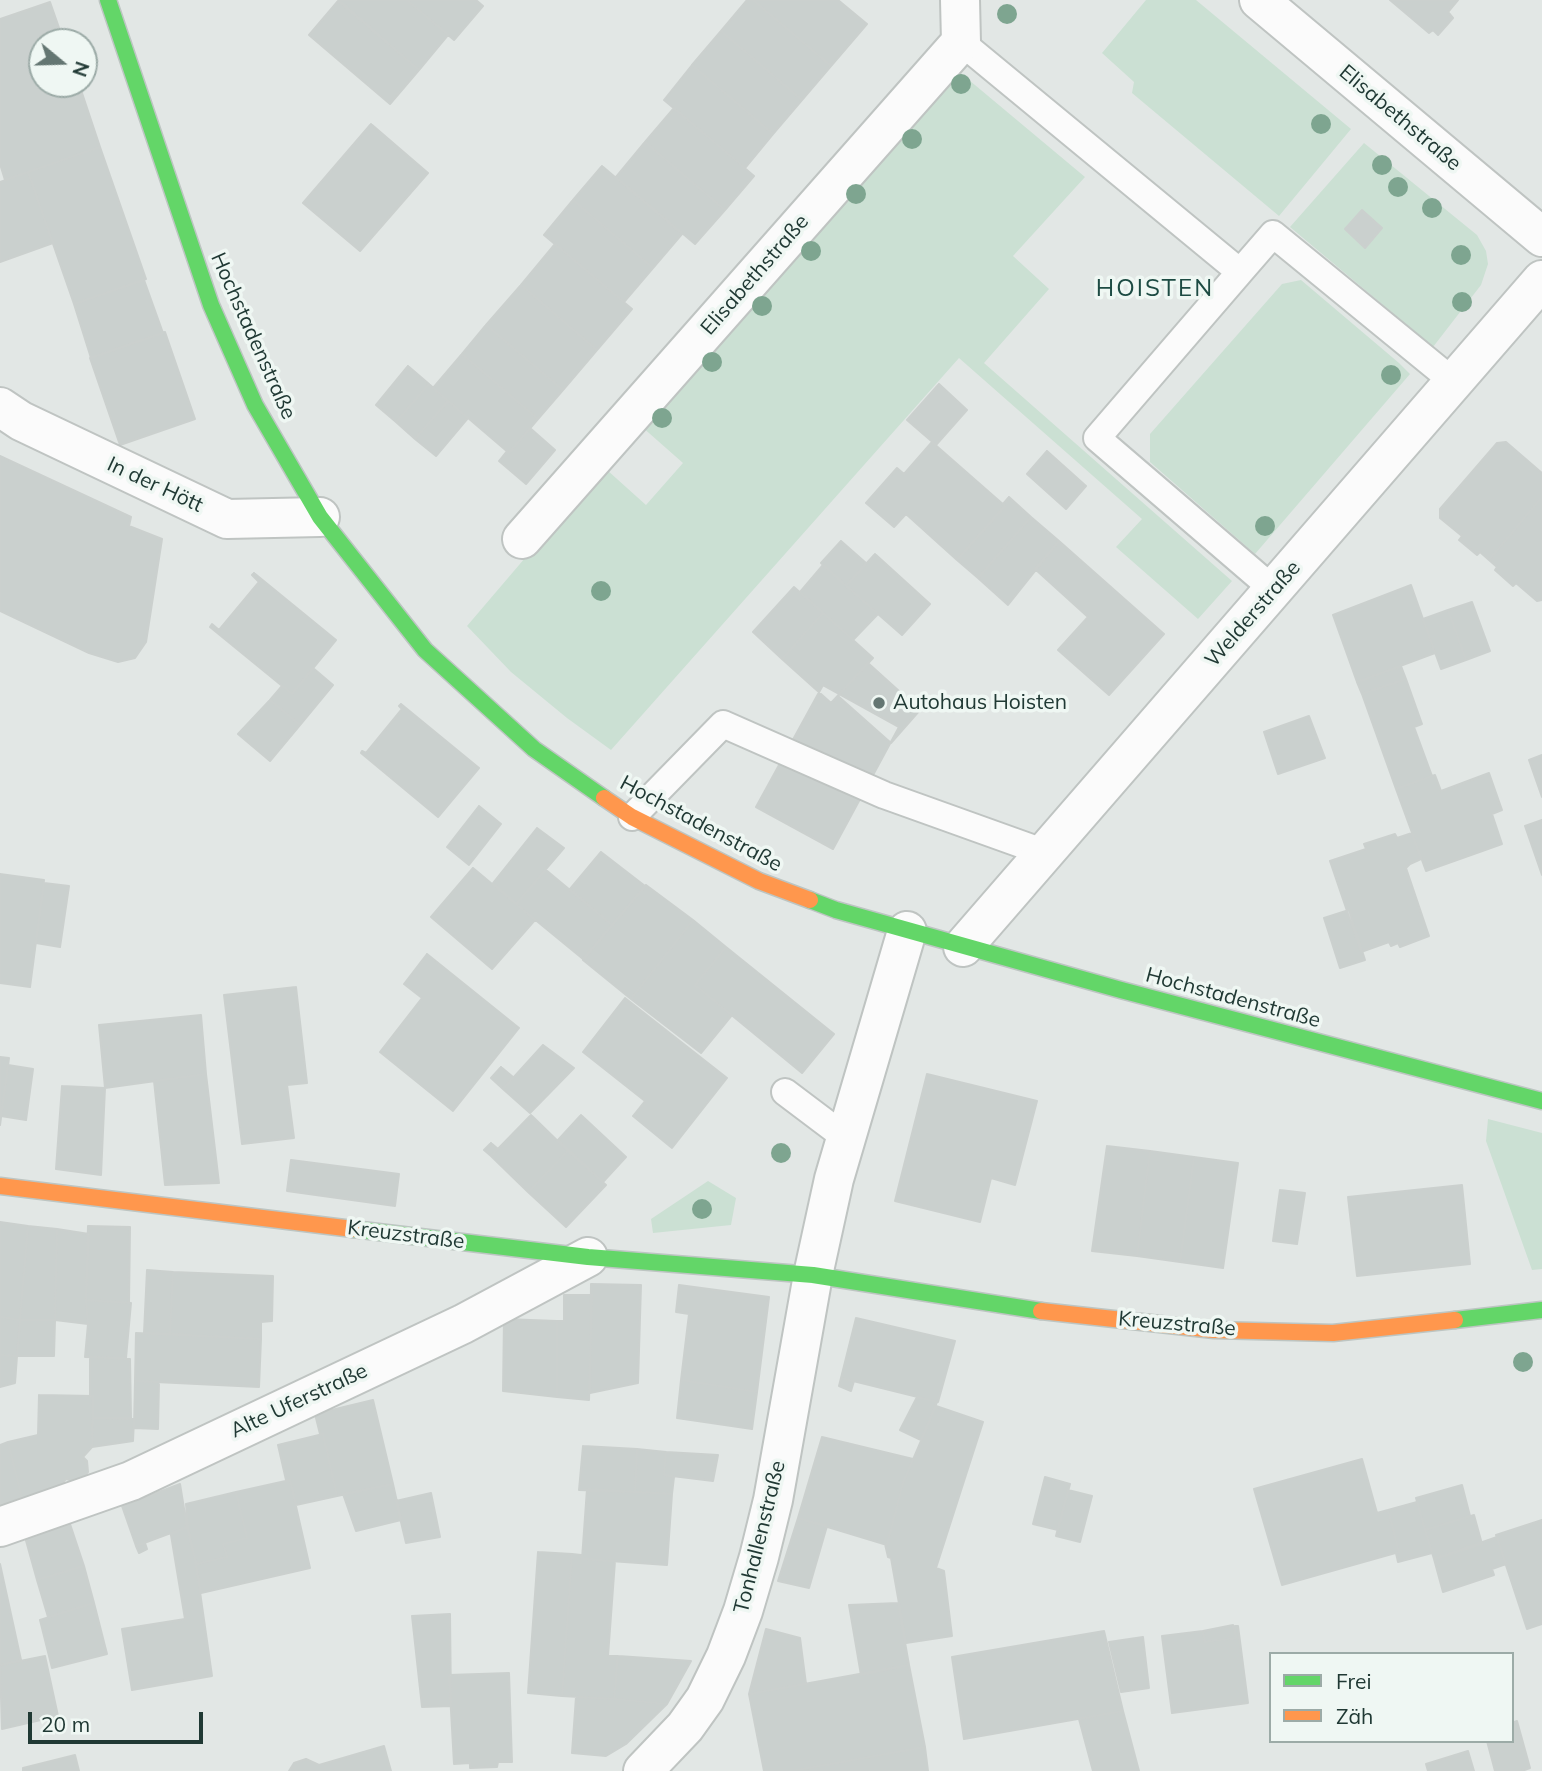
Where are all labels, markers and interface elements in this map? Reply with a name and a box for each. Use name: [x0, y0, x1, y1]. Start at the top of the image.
north arrow: [28, 28, 98, 98]
text: N: [67, 58, 95, 80]
street label: Elisabethstraße: [1334, 60, 1466, 176]
street label: Elisabethstraße: [696, 210, 814, 340]
street label: Hochstadenstraße: [205, 249, 301, 423]
district label: HOISTEN: [1097, 275, 1213, 303]
street label: In der Hött: [103, 452, 207, 518]
street label: Welderstraße: [1200, 556, 1306, 672]
place label: Autohaus Hoisten: [893, 690, 1067, 716]
marker: Autohaus Hoisten: [871, 695, 887, 711]
street label: Hochstadenstraße: [616, 771, 786, 877]
street label: Hochstadenstraße: [1143, 963, 1323, 1033]
street label: Kreuzstraße: [346, 1215, 466, 1255]
street label: Kreuzstraße: [1117, 1306, 1237, 1342]
street label: Alte Uferstraße: [227, 1358, 371, 1444]
street label: Tonhallenstraße: [729, 1458, 791, 1616]
legend: [1269, 1652, 1514, 1743]
text: Frei: [1336, 1668, 1372, 1694]
scale bar: [32, 1698, 206, 1742]
text: Zäh: [1336, 1703, 1373, 1729]
text: 20 m: [41, 1711, 90, 1737]

